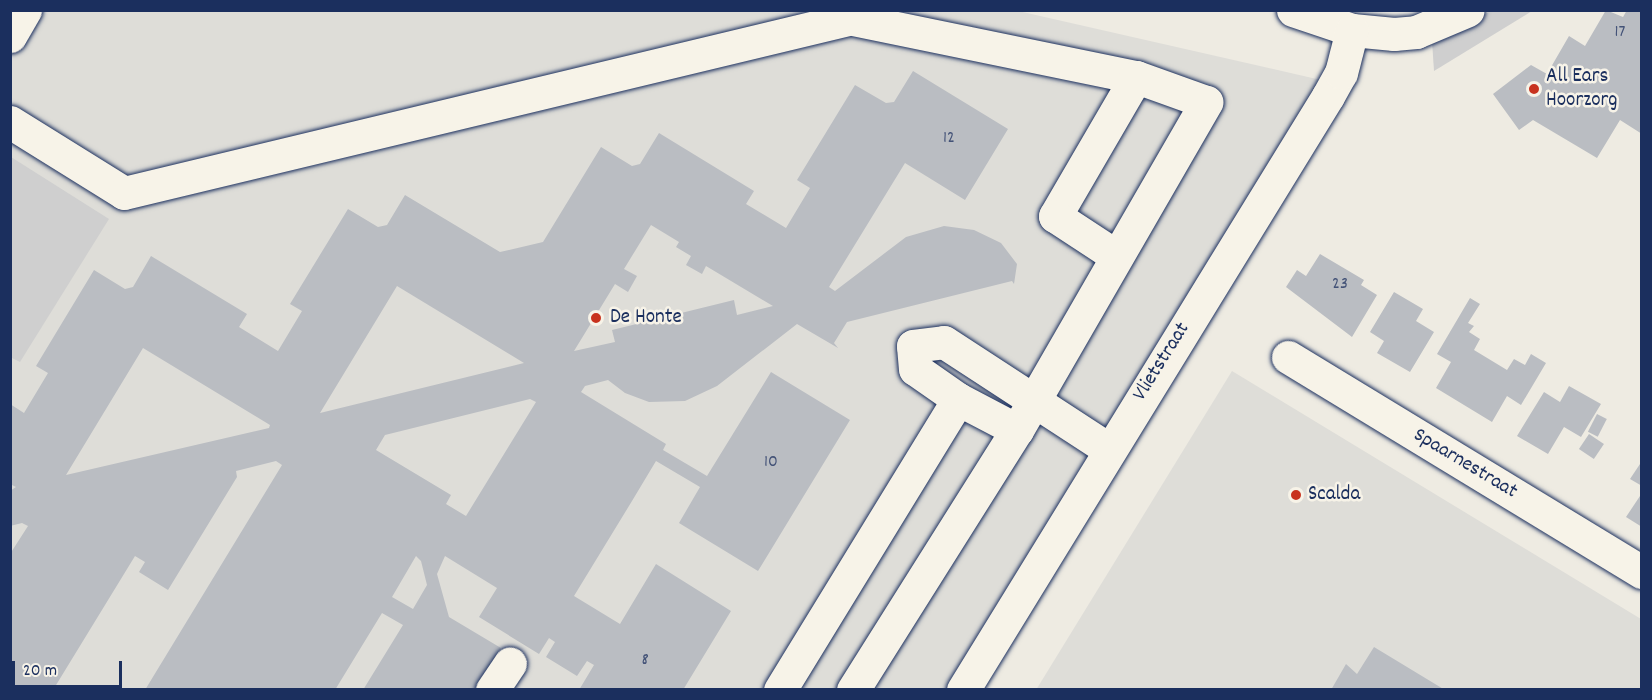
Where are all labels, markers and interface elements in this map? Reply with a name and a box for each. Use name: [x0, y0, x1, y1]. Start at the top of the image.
house number: 17: [1615, 22, 1625, 44]
place label: All Ears Hoorzorg: [1546, 64, 1618, 114]
marker: All Ears Hoorzorg: [1527, 82, 1541, 96]
house number: 12: [943, 128, 955, 150]
house number: 23: [1332, 274, 1348, 296]
place label: De Honte: [610, 305, 682, 331]
marker: De Honte: [587, 309, 605, 327]
street label: Vlietstraat: [1128, 318, 1196, 406]
street label: Spaarnestraat: [1408, 423, 1522, 505]
house number: 10: [764, 452, 778, 474]
place label: Scalda: [1308, 482, 1360, 508]
marker: Scalda: [1289, 488, 1303, 502]
scale bar: [15, 649, 124, 687]
house number: 8: [641, 650, 649, 672]
text: 20 m: [23, 659, 57, 684]

